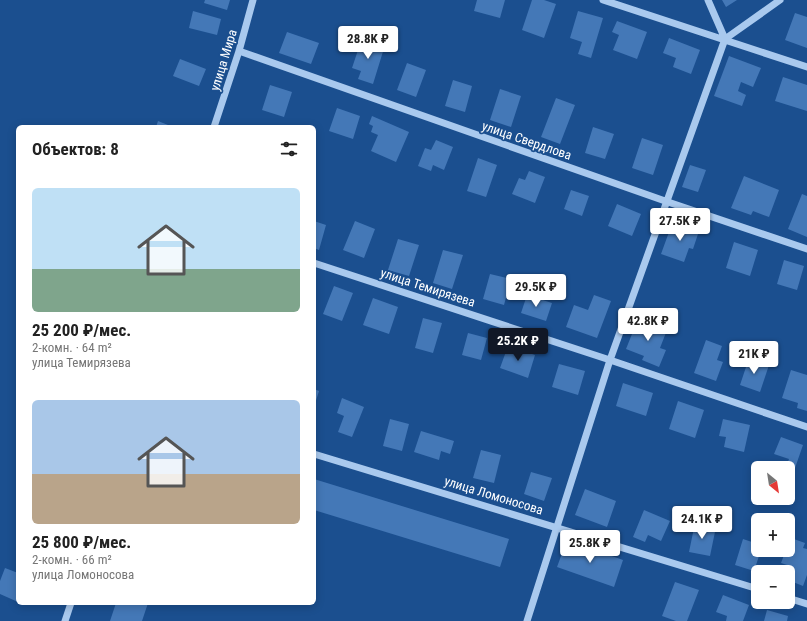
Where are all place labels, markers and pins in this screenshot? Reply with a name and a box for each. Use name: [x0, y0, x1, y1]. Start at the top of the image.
pin: 28.8K ₽: [331, 26, 405, 60]
pin: 27.5K ₽: [643, 208, 717, 242]
pin: 29.5K ₽: [499, 274, 573, 308]
pin: 42.8K ₽: [611, 308, 685, 342]
pin: 25.2K ₽: [481, 328, 555, 362]
pin: 21K ₽: [726, 341, 782, 375]
pin: 24.1K ₽: [665, 506, 739, 540]
pin: 25.8K ₽: [553, 530, 627, 564]

